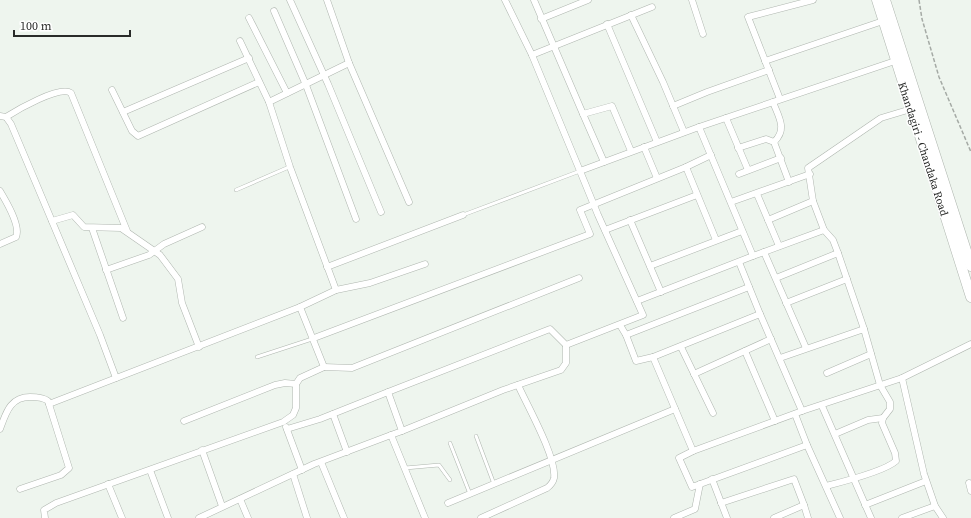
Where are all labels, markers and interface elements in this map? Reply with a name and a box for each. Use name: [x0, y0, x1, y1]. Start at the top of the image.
scale bar: [14, 12, 130, 38]
text: 100 m: [20, 18, 52, 34]
street label: Khandagiri - Chandaka Road: [894, 80, 952, 219]

